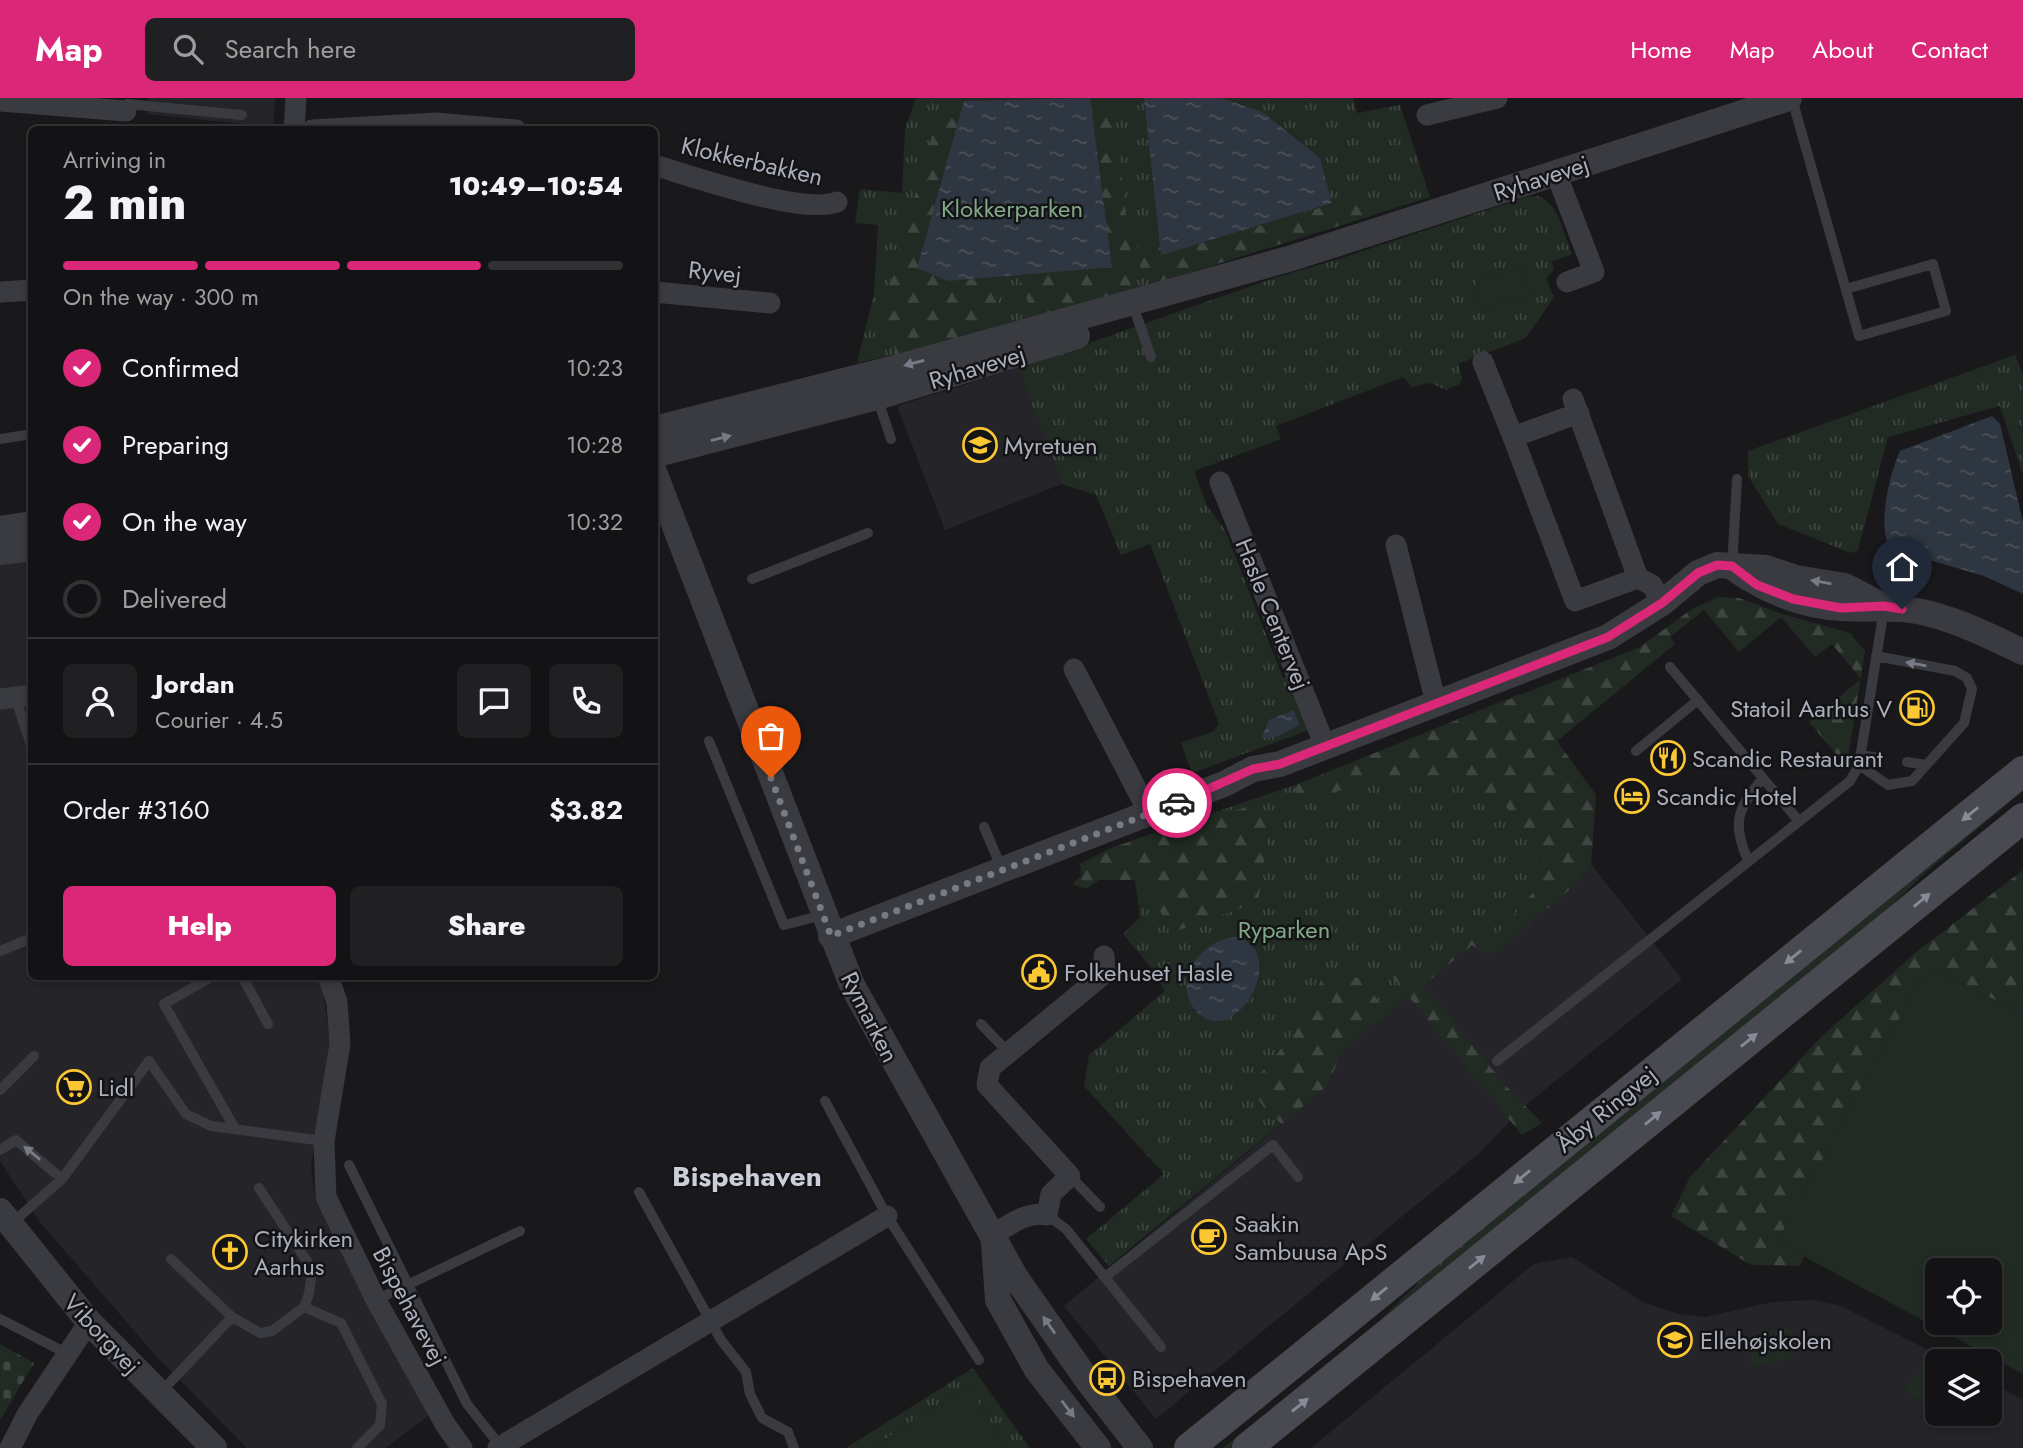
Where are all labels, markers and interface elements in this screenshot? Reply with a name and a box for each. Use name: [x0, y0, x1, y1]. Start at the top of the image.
search box: [145, 18, 635, 81]
text: Map: [35, 26, 103, 73]
icon: search: [169, 30, 207, 68]
text: Search here: [225, 30, 356, 68]
text: Home: [1630, 32, 1692, 67]
text: Map: [1730, 32, 1774, 67]
text: About: [1812, 32, 1873, 67]
text: Contact: [1911, 32, 1988, 67]
street label: Klokkerbakken: [678, 128, 826, 194]
text: Arriving in: [63, 143, 166, 177]
street label: Ryhavevej: [1489, 146, 1593, 210]
text: 10:49–10:54: [449, 167, 623, 205]
text: 2 min: [63, 170, 187, 236]
park label: Klokkerparken: [941, 191, 1083, 226]
street label: Ryvej: [687, 252, 743, 292]
text: On the way · 300 m: [63, 280, 259, 314]
street label: Ryhavevej: [925, 336, 1029, 398]
icon: check: [63, 349, 101, 387]
text: Confirmed: [122, 349, 239, 387]
text: 10:23: [566, 351, 623, 385]
one-way arrow: [903, 358, 925, 369]
icon: check: [63, 426, 101, 464]
text: Preparing: [122, 426, 229, 464]
school or university icon: Myretuen: [961, 426, 999, 464]
text: 10:28: [566, 428, 623, 462]
place label: Myretuen: [1004, 428, 1098, 463]
one-way arrow: [710, 432, 732, 443]
icon: check: [63, 503, 101, 541]
text: On the way: [122, 503, 247, 541]
text: 10:32: [566, 505, 623, 539]
street label: Hasle Centervej: [1227, 533, 1319, 695]
pin: [1872, 537, 1932, 609]
icon: home: [1883, 548, 1921, 586]
one-way arrow: [1810, 576, 1832, 587]
text: Delivered: [122, 580, 227, 618]
one-way arrow: [1905, 658, 1927, 669]
button: person: [63, 664, 137, 738]
button: chat: [457, 664, 531, 738]
button: phone: [549, 664, 623, 738]
text: Jordan: [155, 665, 235, 703]
fuel station icon: Statoil Aarhus V: [1898, 689, 1936, 727]
place label: Statoil Aarhus V: [1730, 691, 1892, 726]
text: Courier · 4.5: [155, 703, 283, 737]
pin: [741, 706, 801, 778]
icon: bag: [752, 717, 790, 755]
restaurant icon: Scandic Restaurant: [1649, 739, 1687, 777]
place label: Scandic Restaurant: [1692, 741, 1883, 776]
courier: [1142, 768, 1212, 838]
hotel icon: Scandic Hotel: [1613, 777, 1651, 815]
place label: Scandic Hotel: [1656, 779, 1797, 814]
icon: car: [1158, 784, 1196, 822]
text: Order #3160: [63, 791, 210, 829]
text: $3.82: [549, 791, 623, 829]
one-way arrow: [1961, 806, 1979, 821]
button: Help: [63, 886, 336, 966]
button: Share: [350, 886, 623, 966]
one-way arrow: [1913, 893, 1930, 908]
park label: Ryparken: [1238, 912, 1330, 947]
one-way arrow: [1785, 949, 1802, 964]
public building icon: Folkehuset Hasle: [1020, 953, 1058, 991]
place label: Folkehuset Hasle: [1064, 955, 1233, 990]
street label: Rymarken: [832, 966, 908, 1068]
one-way arrow: [1740, 1033, 1758, 1048]
street label: Åby Ringvej: [1548, 1057, 1664, 1161]
supermarket icon: Lidl: [55, 1068, 93, 1106]
place label: Lidl: [98, 1070, 134, 1105]
one-way arrow: [1644, 1111, 1662, 1126]
one-way arrow: [23, 1146, 41, 1161]
district label: Bispehaven: [672, 1156, 822, 1197]
one-way arrow: [1514, 1169, 1531, 1184]
place label: Saakin Sambuusa ApS: [1234, 1206, 1387, 1269]
cafe icon: Saakin Sambuusa ApS: [1190, 1218, 1228, 1256]
place label: Citykirken Aarhus: [254, 1221, 353, 1284]
church icon: Citykirken Aarhus: [211, 1233, 249, 1271]
street label: Bispehavevej: [364, 1240, 456, 1372]
one-way arrow: [1467, 1254, 1485, 1269]
map controls: [1925, 1258, 2002, 1426]
button: locate: [1925, 1258, 2002, 1335]
street label: Viborgvej: [55, 1286, 149, 1382]
one-way arrow: [1370, 1287, 1388, 1302]
one-way arrow: [1042, 1316, 1056, 1334]
school or university icon: Ellehøjskolen: [1656, 1321, 1694, 1359]
place label: Ellehøjskolen: [1700, 1323, 1832, 1358]
button: layers: [1925, 1349, 2002, 1426]
bus stop icon: Bispehaven: [1088, 1359, 1126, 1397]
place label: Bispehaven: [1132, 1361, 1247, 1396]
one-way arrow: [1291, 1398, 1308, 1413]
one-way arrow: [1060, 1400, 1074, 1418]

